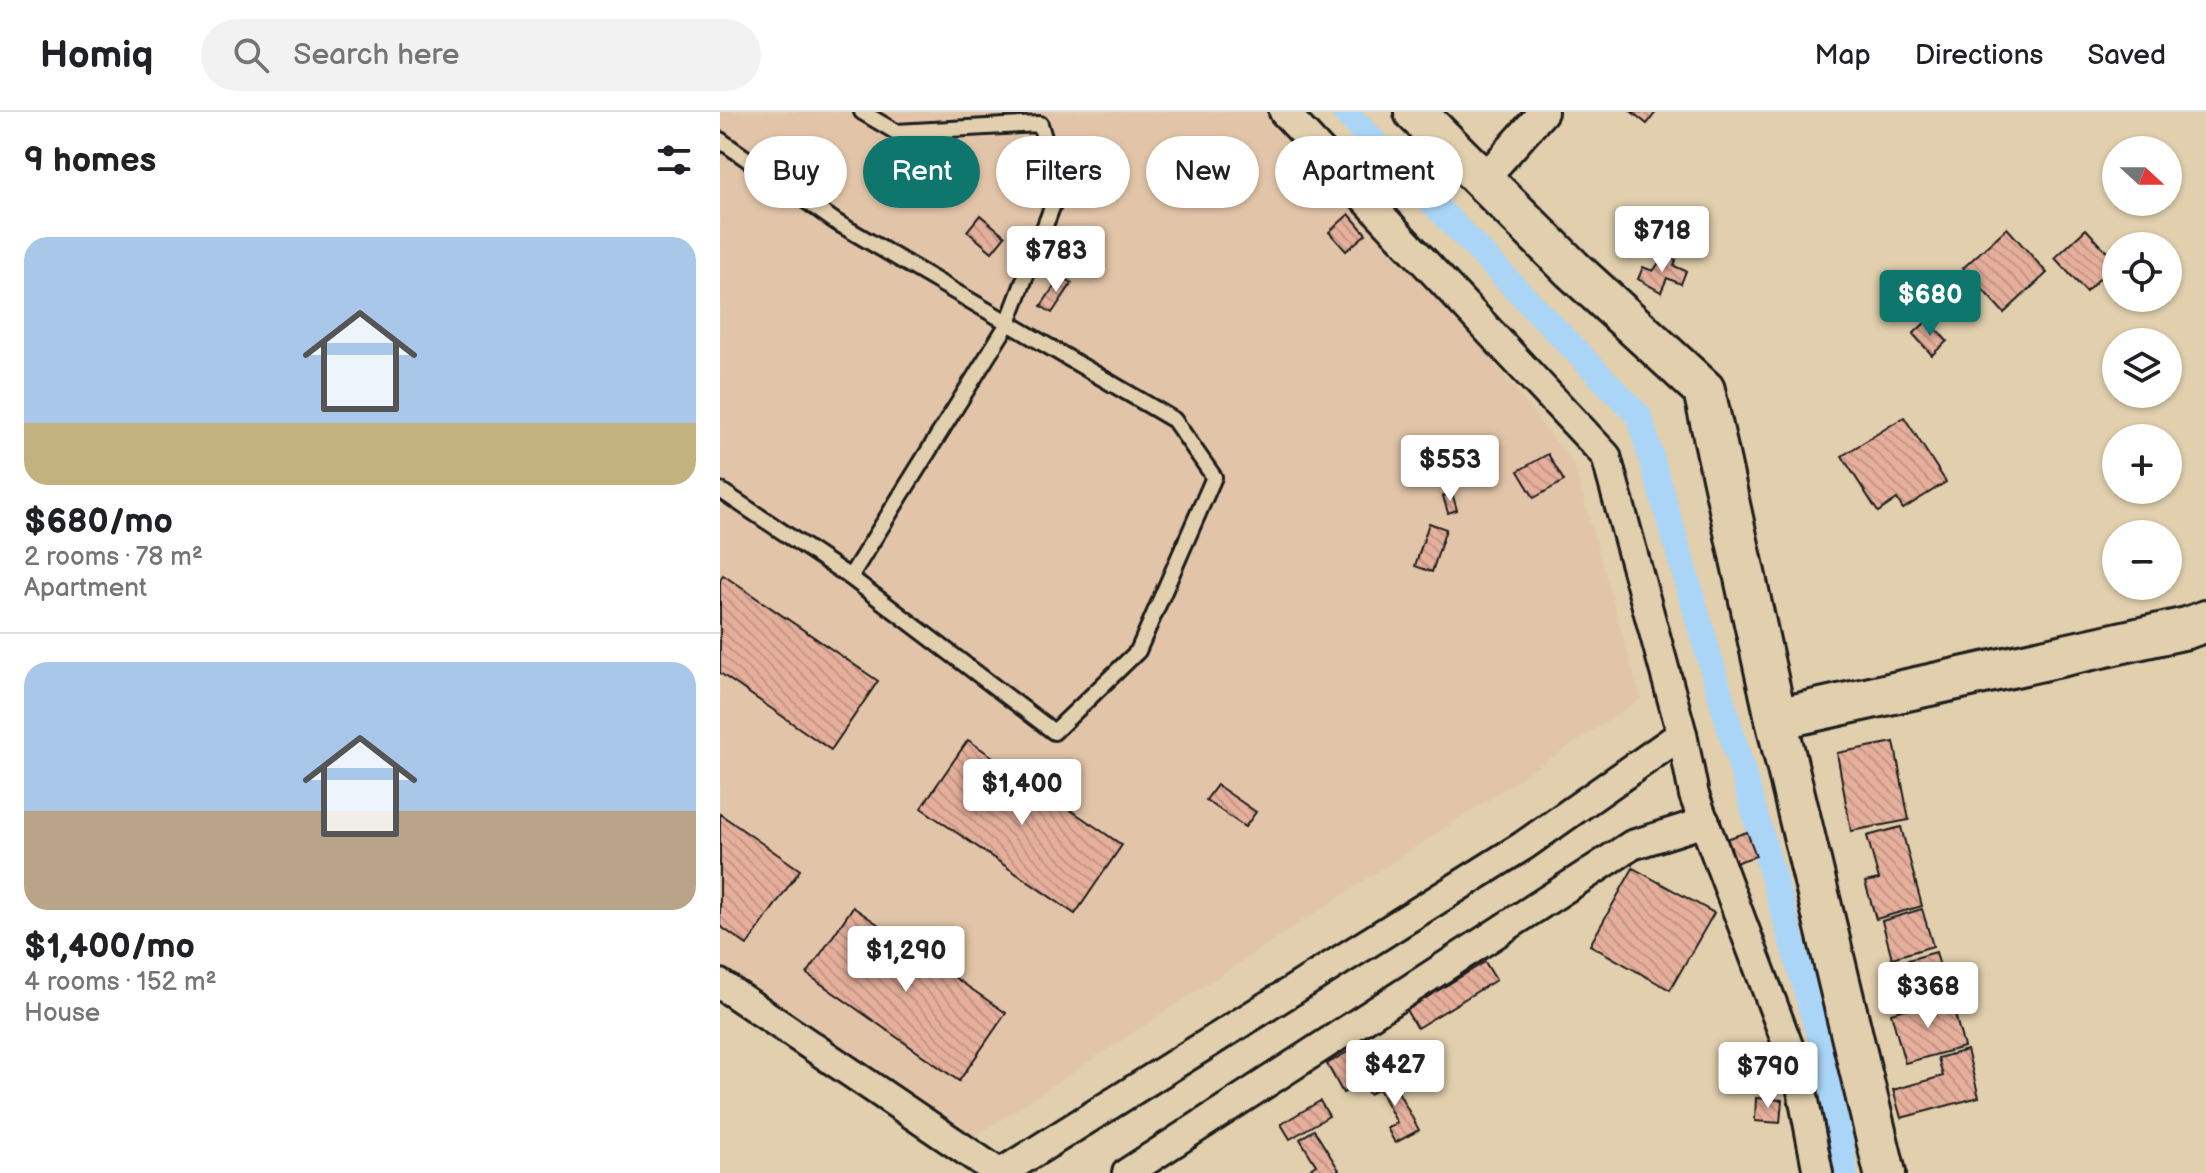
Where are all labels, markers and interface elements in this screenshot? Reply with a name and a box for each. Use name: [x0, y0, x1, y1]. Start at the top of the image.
search box: [201, 19, 761, 91]
text: Homiq: [40, 33, 153, 78]
icon: search: [229, 33, 273, 77]
text: Search here: [293, 37, 460, 73]
text: Map: [1814, 39, 1871, 72]
text: Directions: [1915, 39, 2043, 72]
text: Saved: [2087, 39, 2166, 72]
chip: Buy: [744, 136, 847, 208]
chip: Rent: [863, 136, 980, 208]
chip: Filters: [996, 136, 1130, 208]
chip: New: [1146, 136, 1259, 208]
chip: Apartment: [1275, 136, 1463, 208]
north arrow: [2102, 136, 2182, 216]
map controls: [2102, 136, 2182, 600]
icon: filters: [652, 138, 696, 182]
text: 9 homes: [24, 140, 156, 181]
pin: $718: [1615, 206, 1709, 274]
text: $718: [1633, 216, 1691, 247]
pin: $783: [1009, 226, 1103, 294]
button: locate: [2102, 232, 2182, 312]
text: $783: [1025, 236, 1087, 267]
pin: $680: [1883, 270, 1977, 338]
text: $680: [1898, 280, 1962, 311]
icon: home: [288, 289, 432, 433]
button: layers: [2102, 328, 2182, 408]
button: +: [2102, 424, 2182, 504]
pin: $553: [1403, 435, 1497, 503]
text: $553: [1419, 445, 1481, 476]
text: $680/mo: [24, 501, 173, 542]
button: −: [2102, 520, 2182, 600]
text: 2 rooms · 78 m²: [24, 542, 203, 573]
text: Apartment: [24, 573, 147, 604]
icon: home: [288, 714, 432, 858]
pin: $1,400: [957, 759, 1087, 827]
text: $1,400: [981, 769, 1063, 800]
text: $1,400/mo: [24, 926, 195, 967]
pin: $1,290: [841, 926, 971, 994]
text: $1,290: [866, 936, 946, 967]
pin: $368: [1881, 962, 1975, 1030]
text: 4 rooms · 152 m²: [24, 967, 217, 998]
text: $368: [1896, 972, 1960, 1003]
text: House: [24, 998, 100, 1029]
pin: $427: [1348, 1040, 1442, 1108]
pin: $790: [1721, 1042, 1815, 1110]
text: $427: [1364, 1050, 1426, 1081]
text: $790: [1737, 1052, 1799, 1083]

